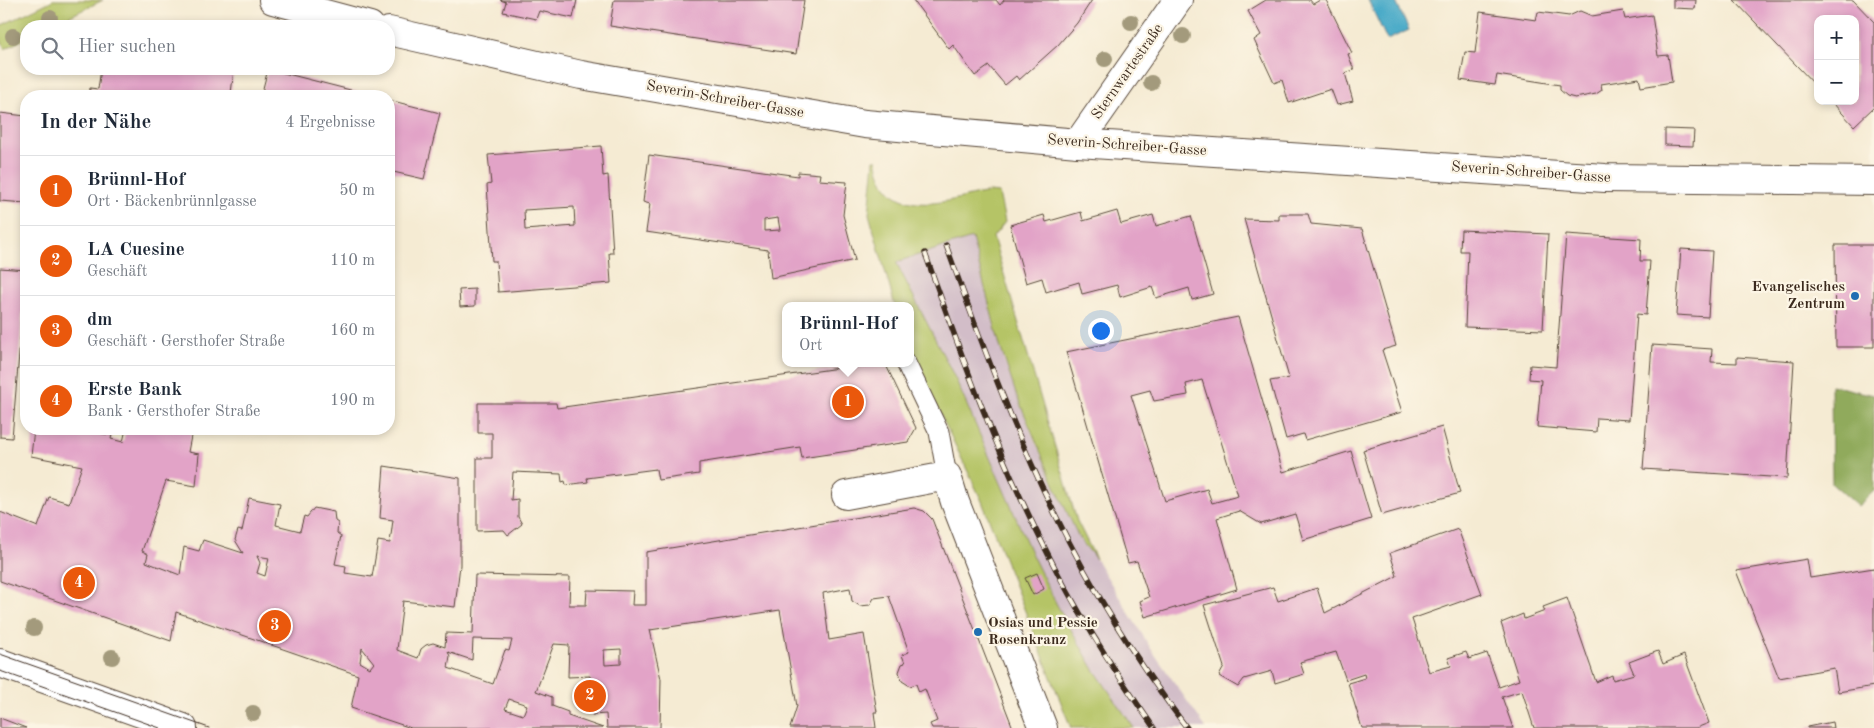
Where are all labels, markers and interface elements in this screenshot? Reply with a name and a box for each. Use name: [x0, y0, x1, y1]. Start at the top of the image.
map controls: [1814, 15, 1859, 105]
button: +: [1814, 15, 1859, 60]
search box: [20, 20, 395, 75]
street label: Sternwartestraße: [1090, 21, 1167, 122]
icon: search: [38, 34, 66, 62]
text: Hier suchen: [78, 38, 176, 57]
button: −: [1814, 60, 1859, 105]
street label: Severin-Schreiber-Gasse: [645, 79, 805, 121]
text: In der Nähe: [40, 112, 151, 133]
text: 4 Ergebnisse: [285, 115, 375, 131]
street label: Severin-Schreiber-Gasse: [1047, 133, 1207, 159]
street label: Severin-Schreiber-Gasse: [1451, 160, 1611, 186]
text: Brünnl-Hof: [87, 171, 185, 190]
text: 1: [51, 183, 61, 199]
text: 50 m: [339, 183, 375, 199]
text: Ort · Bäckenbrünnlgasse: [87, 194, 257, 210]
text: LA Cuesine: [87, 241, 185, 260]
text: 2: [51, 253, 61, 269]
text: 110 m: [330, 253, 375, 269]
text: Geschäft: [87, 264, 147, 280]
place label: Evangelisches Zentrum: [1752, 280, 1845, 312]
marker: Evangelisches Zentrum: [1849, 290, 1861, 302]
popup: [782, 302, 914, 367]
text: dm: [87, 311, 112, 330]
text: Brünnl-Hof: [799, 315, 897, 334]
your location: [1088, 318, 1114, 344]
text: 3: [51, 323, 61, 339]
text: 160 m: [330, 323, 375, 339]
text: Geschäft · Gersthofer Straße: [87, 334, 285, 350]
text: Ort: [799, 338, 822, 354]
text: Erste Bank: [87, 381, 182, 400]
pin: 1: [832, 383, 864, 421]
text: 4: [51, 393, 61, 409]
text: 190 m: [330, 393, 375, 409]
text: Bank · Gersthofer Straße: [87, 404, 260, 420]
pin: 4: [63, 564, 95, 602]
pin: 3: [259, 607, 291, 645]
place label: Osias und Pessie Rosenkranz: [988, 616, 1098, 648]
marker: Osias und Pessie Rosenkranz: [972, 626, 984, 638]
pin: 2: [574, 677, 606, 715]

